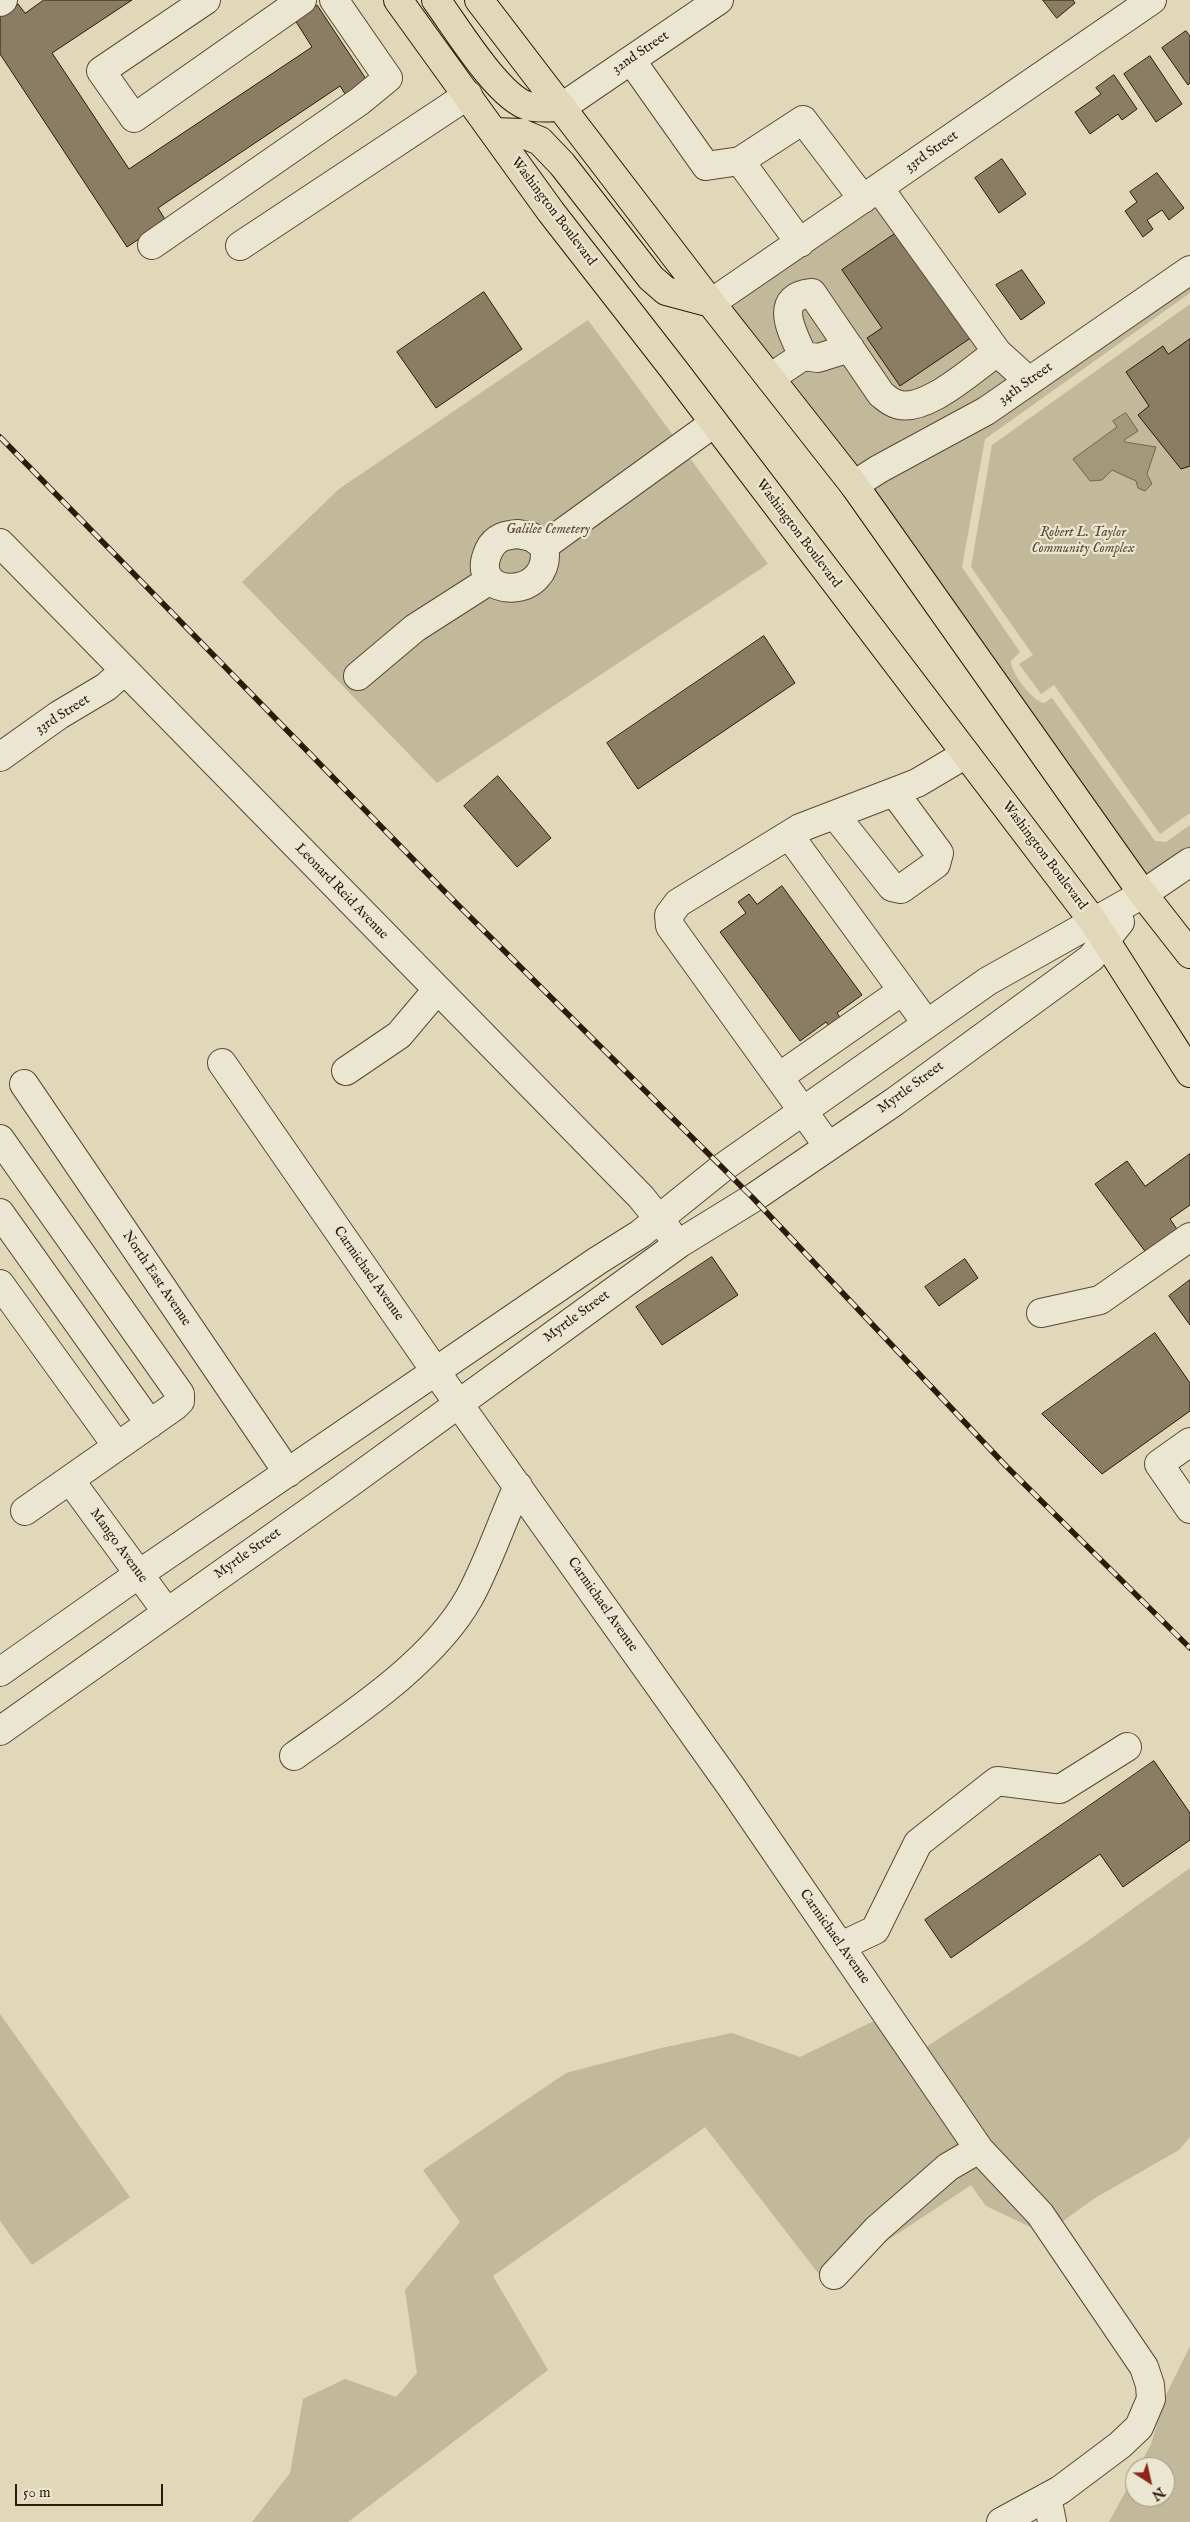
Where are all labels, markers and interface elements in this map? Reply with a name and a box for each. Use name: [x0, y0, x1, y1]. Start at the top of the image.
street label: 32nd Street: [610, 28, 672, 78]
street label: 33rd Street: [902, 128, 962, 176]
street label: Washington Boulevard: [507, 154, 599, 270]
street label: 34th Street: [996, 359, 1056, 409]
street label: Washington Boulevard: [752, 476, 844, 592]
park label: Galilee Cemetery: [506, 522, 590, 538]
park label: Robert L. Taylor Community Complex: [1032, 525, 1134, 558]
street label: 33rd Street: [33, 692, 93, 738]
street label: Washington Boulevard: [998, 798, 1090, 914]
street label: Leonard Reid Avenue: [291, 840, 391, 944]
street label: Myrtle Street: [875, 1058, 947, 1118]
street label: Carmichael Avenue: [329, 1224, 407, 1324]
street label: North East Avenue: [118, 1228, 194, 1330]
street label: Myrtle Street: [541, 1287, 613, 1347]
street label: Mango Avenue: [85, 1506, 151, 1586]
street label: Myrtle Street: [211, 1525, 285, 1583]
street label: Carmichael Avenue: [563, 1555, 641, 1655]
street label: Carmichael Avenue: [795, 1887, 873, 1987]
north arrow: [1125, 2457, 1175, 2507]
scale bar: [18, 2474, 165, 2506]
text: 50 m: [23, 2483, 51, 2502]
text: N: [1148, 2483, 1168, 2504]

